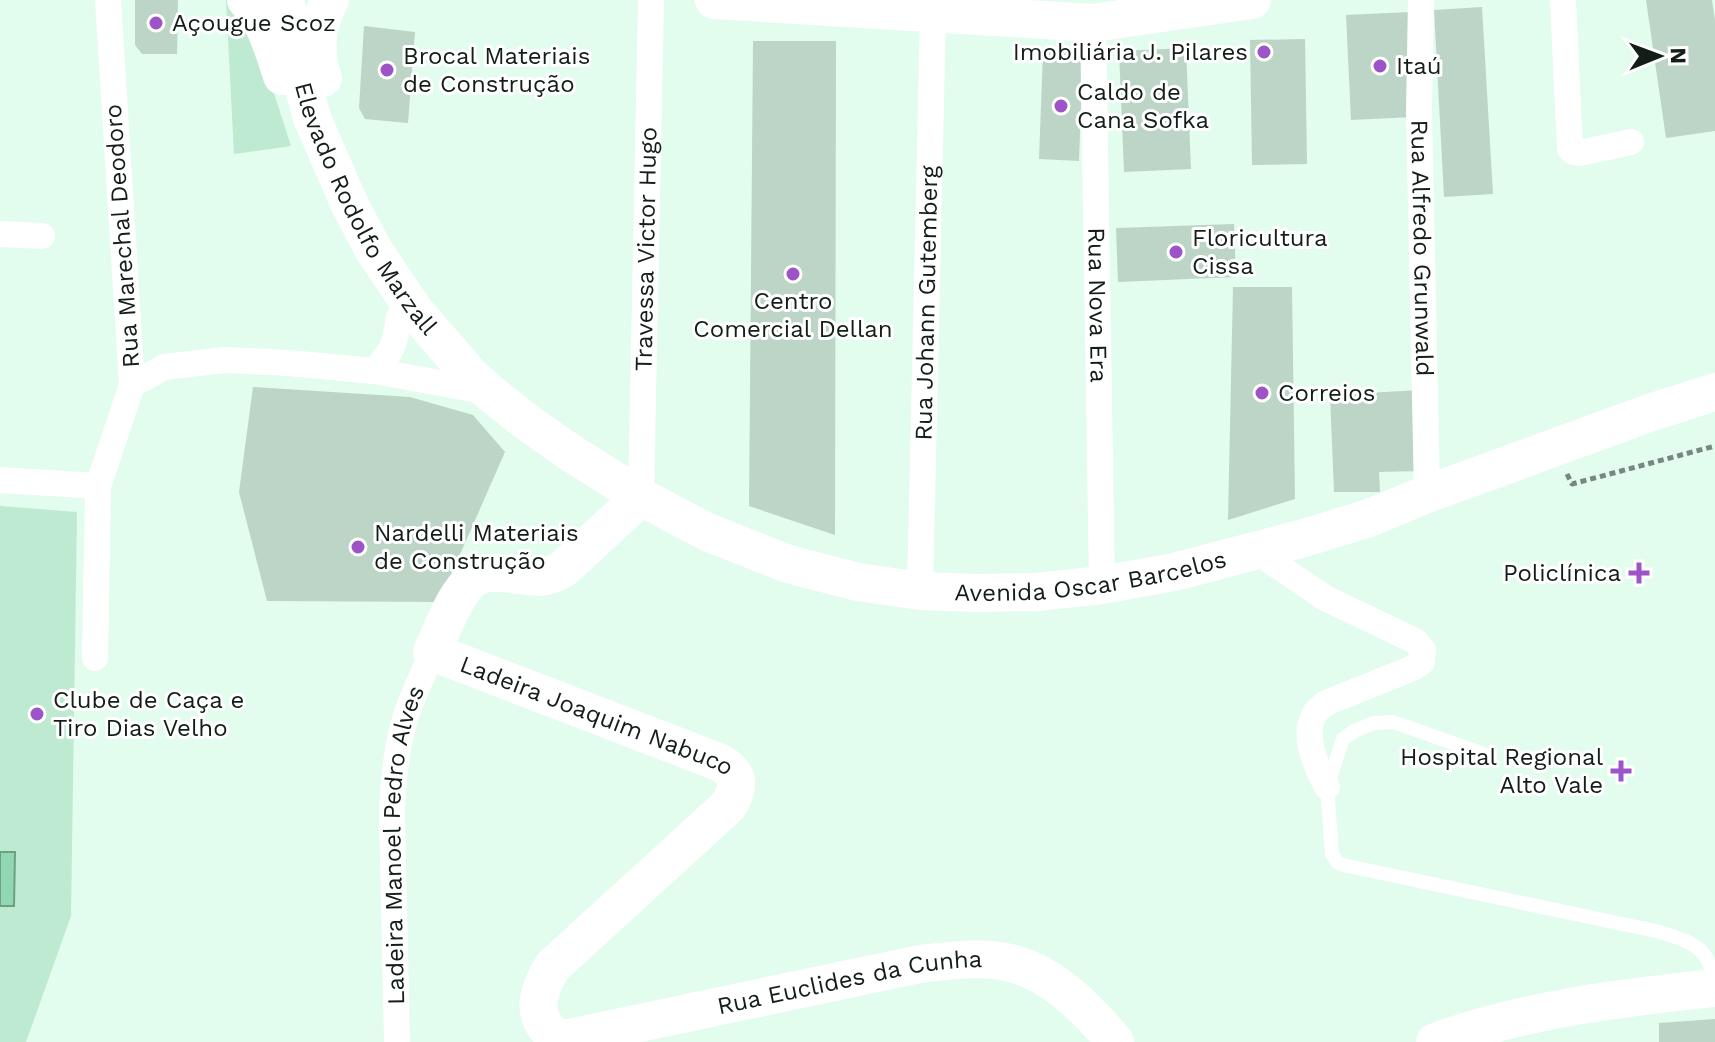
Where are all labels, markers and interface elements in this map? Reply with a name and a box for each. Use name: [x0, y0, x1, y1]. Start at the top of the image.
place label: Açougue Scoz: [172, 9, 336, 37]
marker: Açougue Scoz: [147, 14, 165, 32]
north arrow: [1619, 16, 1699, 96]
place label: Imobiliária J. Pilares: [1013, 38, 1248, 66]
place label: Brocal Materiais de Construção: [403, 42, 590, 98]
marker: Imobiliária J. Pilares: [1255, 43, 1273, 61]
text: N: [1666, 47, 1691, 64]
place label: Itaú: [1396, 52, 1442, 80]
marker: Itaú: [1371, 57, 1389, 75]
marker: Brocal Materiais de Construção: [378, 61, 396, 79]
place label: Caldo de Cana Sofka: [1077, 78, 1209, 134]
street label: Elevado Rodolfo Marzall: [289, 79, 443, 341]
marker: Caldo de Cana Sofka: [1052, 97, 1070, 115]
street label: Rua Marechal Deodoro: [99, 103, 145, 369]
street label: Rua Alfredo Grunwald: [1405, 119, 1439, 377]
street label: Travessa Victor Hugo: [630, 127, 662, 371]
street label: Rua Johann Gutemberg: [909, 165, 944, 441]
place label: Floricultura Cissa: [1192, 224, 1328, 280]
street label: Rua Nova Era: [1082, 227, 1113, 383]
marker: Floricultura Cissa: [1167, 243, 1185, 261]
marker: Centro Comercial Dellan: [784, 265, 802, 283]
place label: Centro Comercial Dellan: [693, 287, 893, 343]
place label: Correios: [1278, 379, 1375, 407]
marker: Correios: [1253, 384, 1271, 402]
place label: Nardelli Materiais de Construção: [374, 519, 579, 575]
marker: Nardelli Materiais de Construção: [349, 538, 367, 556]
street label: Avenida Oscar Barcelos: [954, 545, 1229, 607]
place label: Policlínica: [1503, 559, 1621, 587]
marker: Policlínica: [1628, 562, 1650, 584]
street label: Ladeira Joaquim Nabuco: [456, 650, 740, 782]
street label: Ladeira Manoel Pedro Alves: [378, 681, 430, 1005]
place label: Clube de Caça e Tiro Dias Velho: [53, 686, 244, 742]
marker: Clube de Caça e Tiro Dias Velho: [28, 705, 46, 723]
place label: Hospital Regional Alto Vale: [1400, 743, 1604, 799]
marker: Hospital Regional Alto Vale: [1610, 760, 1632, 782]
street label: Rua Euclides da Cunha: [715, 945, 982, 1020]

